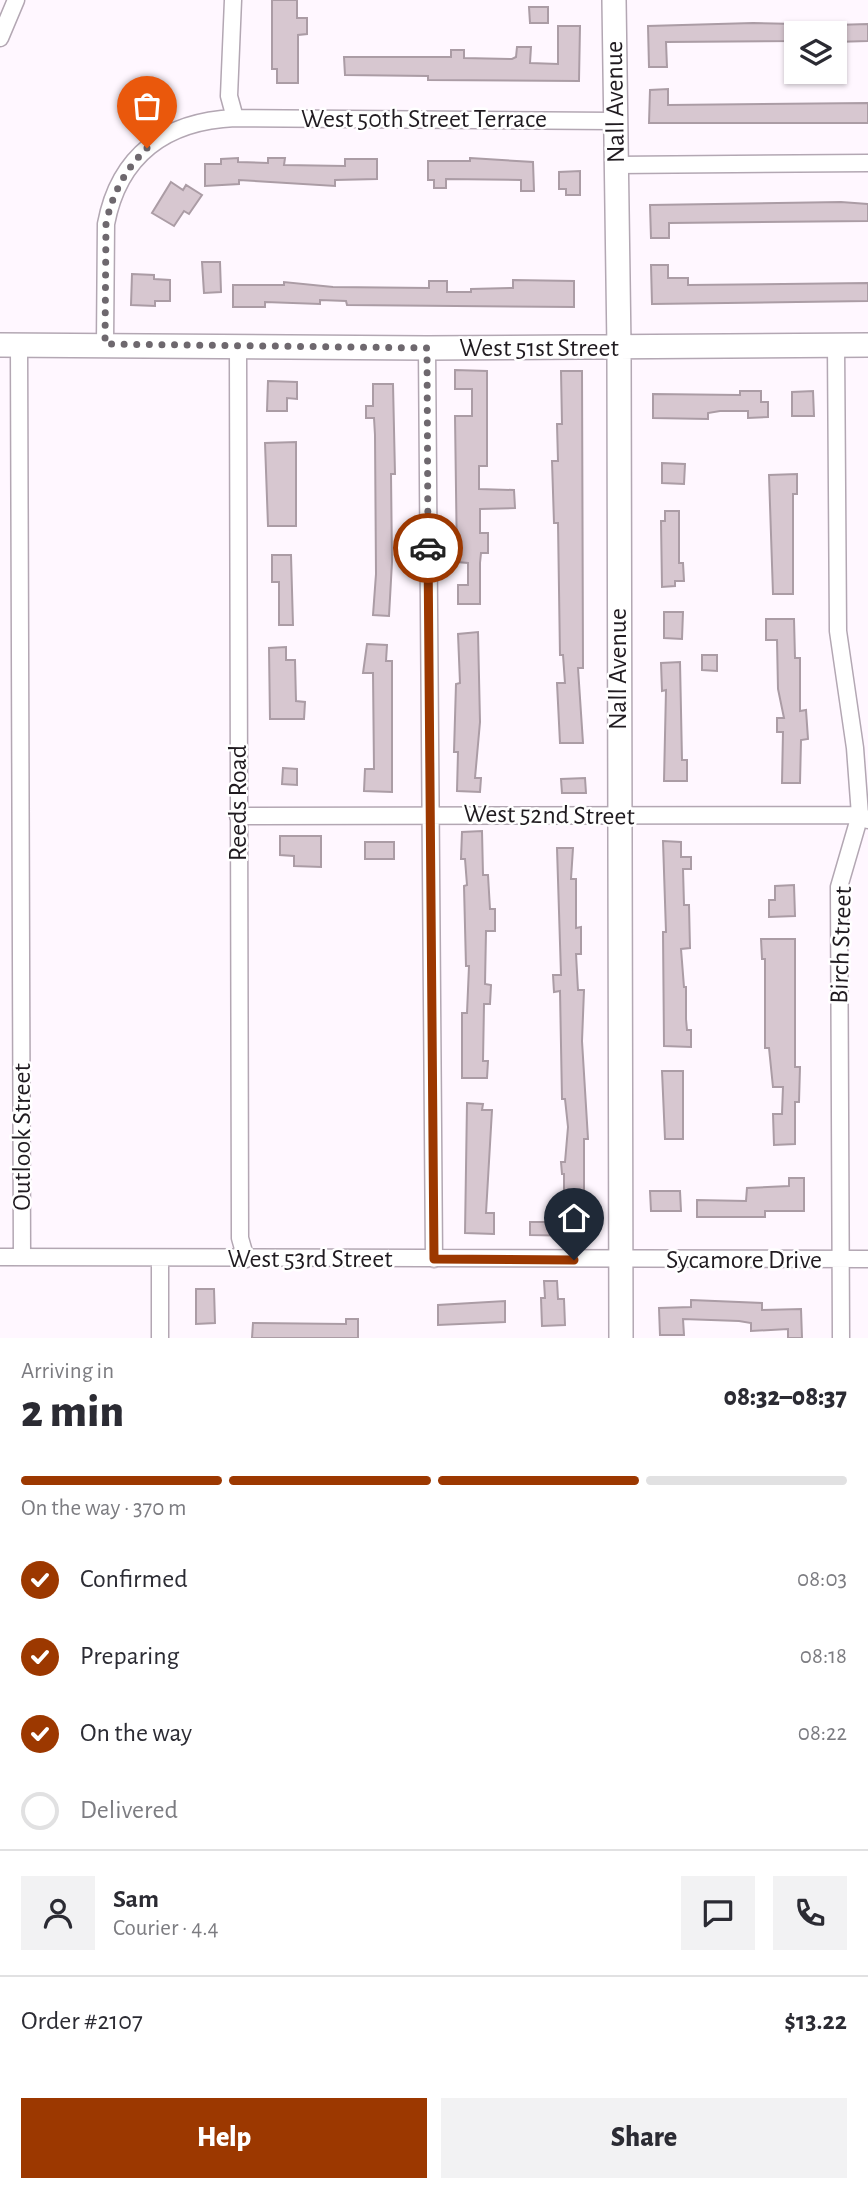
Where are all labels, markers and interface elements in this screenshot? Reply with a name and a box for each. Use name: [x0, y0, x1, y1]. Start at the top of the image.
map controls: [784, 21, 847, 84]
button: layers: [784, 21, 847, 84]
street label: Nall Avenue: [601, 41, 629, 163]
pin: [117, 76, 177, 148]
icon: bag: [128, 87, 166, 125]
street label: West 50th Street Terrace: [301, 106, 547, 132]
street label: West 51st Street: [459, 335, 619, 361]
courier: [393, 513, 463, 583]
icon: car: [409, 529, 447, 567]
street label: Nall Avenue: [605, 608, 631, 730]
street label: Reeds Road: [225, 745, 251, 861]
street label: West 52nd Street: [463, 801, 635, 829]
street label: Birch Street: [826, 886, 856, 1004]
street label: Outlook Street: [9, 1063, 35, 1211]
pin: [544, 1188, 604, 1260]
icon: home: [555, 1199, 593, 1237]
street label: West 53rd Street: [227, 1246, 393, 1272]
street label: Sycamore Drive: [666, 1247, 822, 1273]
text: Arriving in: [21, 1360, 114, 1383]
text: 08:32–08:37: [724, 1384, 847, 1410]
text: 2 min: [21, 1389, 124, 1435]
text: On the way · 370 m: [21, 1497, 187, 1520]
icon: check: [21, 1561, 59, 1599]
text: Confirmed: [80, 1566, 188, 1592]
text: 08:03: [797, 1568, 847, 1591]
icon: check: [21, 1638, 59, 1676]
text: Preparing: [80, 1643, 179, 1669]
text: 08:18: [800, 1645, 847, 1668]
icon: check: [21, 1715, 59, 1753]
text: On the way: [80, 1720, 192, 1746]
text: 08:22: [798, 1722, 847, 1745]
text: Delivered: [80, 1797, 178, 1823]
button: person: [21, 1876, 95, 1950]
button: chat: [681, 1876, 755, 1950]
button: phone: [773, 1876, 847, 1950]
text: Sam: [113, 1886, 159, 1912]
text: Courier · 4.4: [113, 1917, 219, 1940]
text: Order #2107: [21, 2008, 143, 2034]
text: $13.22: [784, 2008, 847, 2034]
button: Help: [21, 2098, 427, 2178]
button: Share: [441, 2098, 847, 2178]

